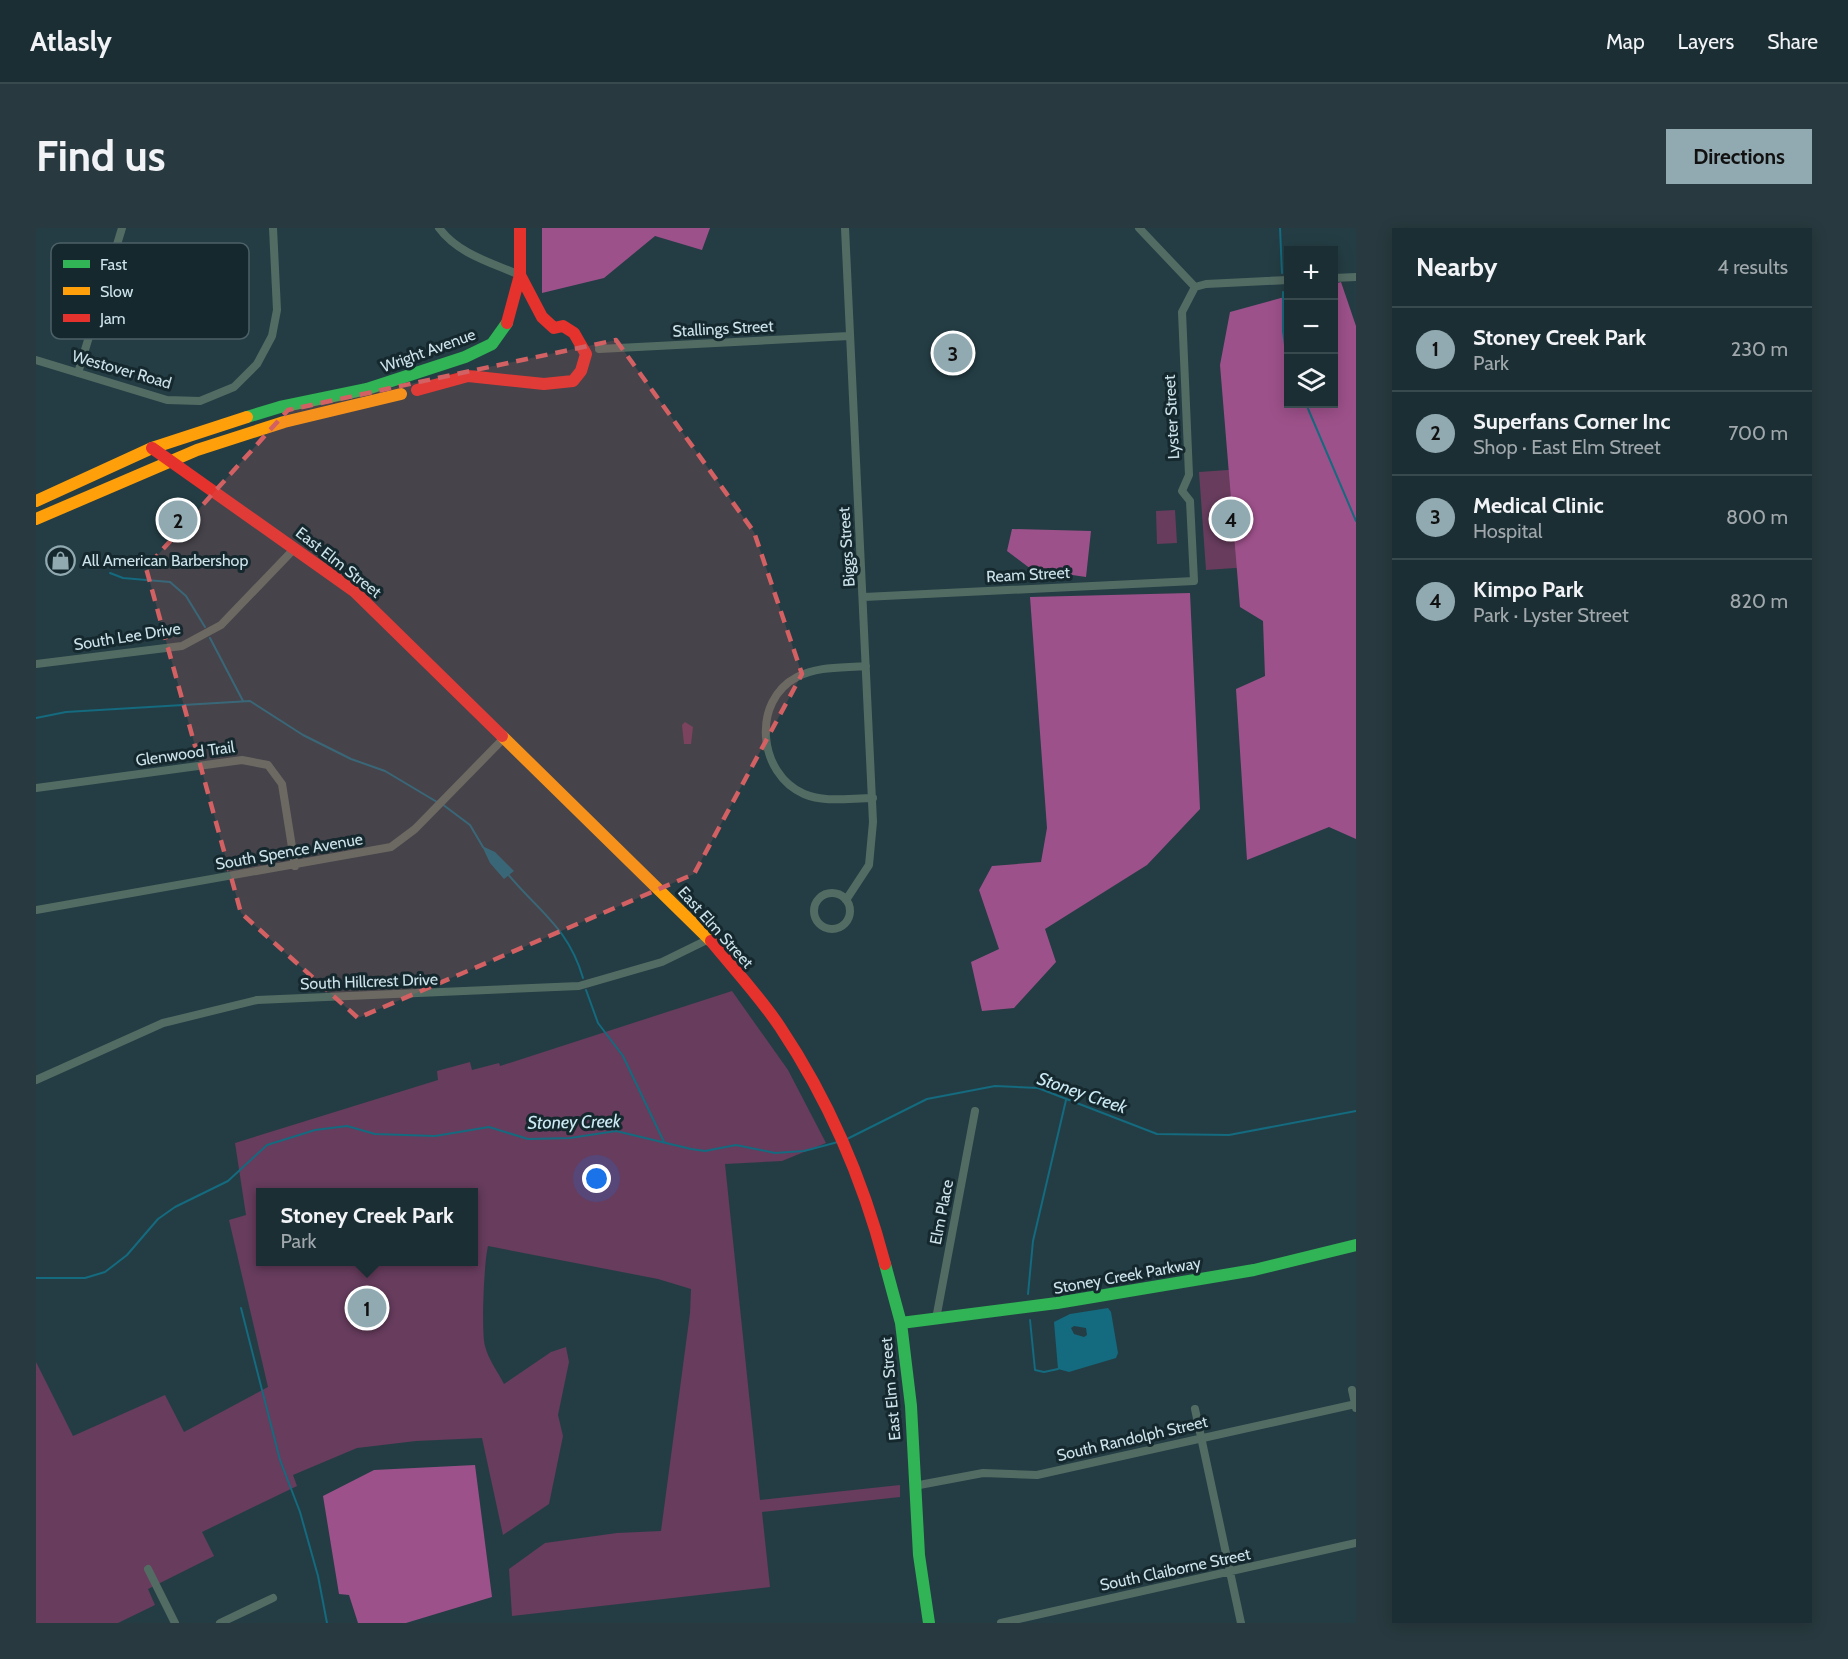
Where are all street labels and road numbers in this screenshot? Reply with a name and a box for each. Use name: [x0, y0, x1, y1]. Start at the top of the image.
street label: Stallings Street: [672, 316, 775, 341]
street label: Wright Avenue: [378, 325, 478, 376]
street label: Westover Road: [70, 346, 174, 393]
street label: Lyster Street: [1160, 374, 1183, 460]
street label: Biggs Street: [834, 506, 859, 588]
street label: East Elm Street: [292, 523, 386, 602]
street label: Ream Street: [986, 563, 1071, 586]
street label: South Lee Drive: [72, 619, 182, 654]
street label: Glenwood Trail: [134, 737, 236, 770]
street label: South Spence Avenue: [214, 829, 364, 874]
street label: East Elm Street: [674, 882, 758, 973]
street label: South Hillcrest Drive: [300, 970, 438, 993]
street label: Elm Place: [926, 1178, 957, 1246]
street label: Stoney Creek Parkway: [1052, 1253, 1202, 1298]
street label: East Elm Street: [876, 1336, 904, 1441]
street label: South Randolph Street: [1055, 1412, 1210, 1465]
street label: South Claiborne Street: [1098, 1544, 1253, 1595]

